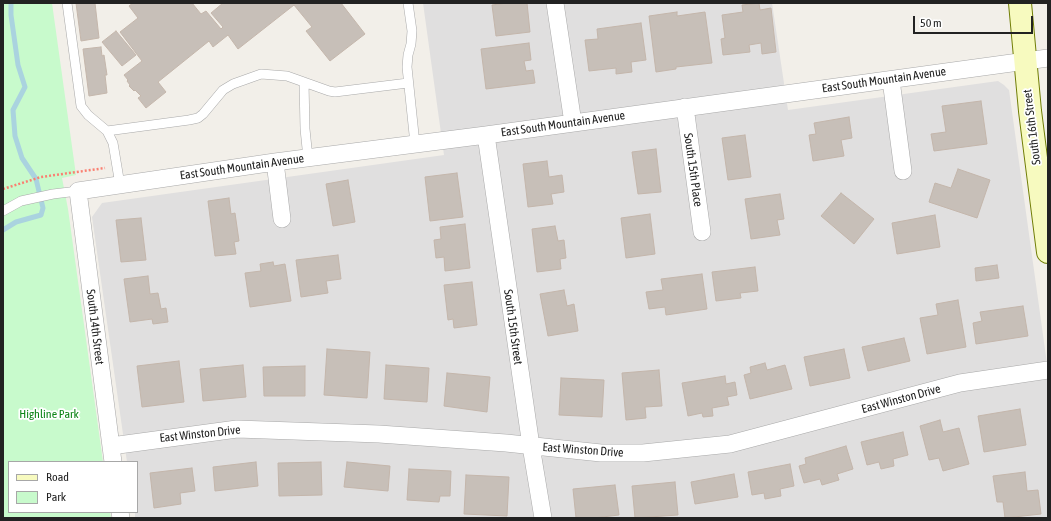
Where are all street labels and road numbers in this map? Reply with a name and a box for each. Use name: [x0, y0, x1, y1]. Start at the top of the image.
street label: East South Mountain Avenue: [821, 64, 947, 96]
street label: South 16th Street: [1020, 88, 1044, 166]
street label: East South Mountain Avenue: [500, 108, 626, 140]
street label: South 15th Place: [681, 132, 705, 208]
street label: East South Mountain Avenue: [179, 151, 305, 183]
street label: South 14th Street: [83, 288, 107, 366]
street label: South 15th Street: [501, 288, 525, 366]
street label: East Winston Drive: [860, 382, 942, 416]
street label: East Winston Drive: [159, 423, 241, 445]
street label: East Winston Drive: [542, 440, 624, 460]

